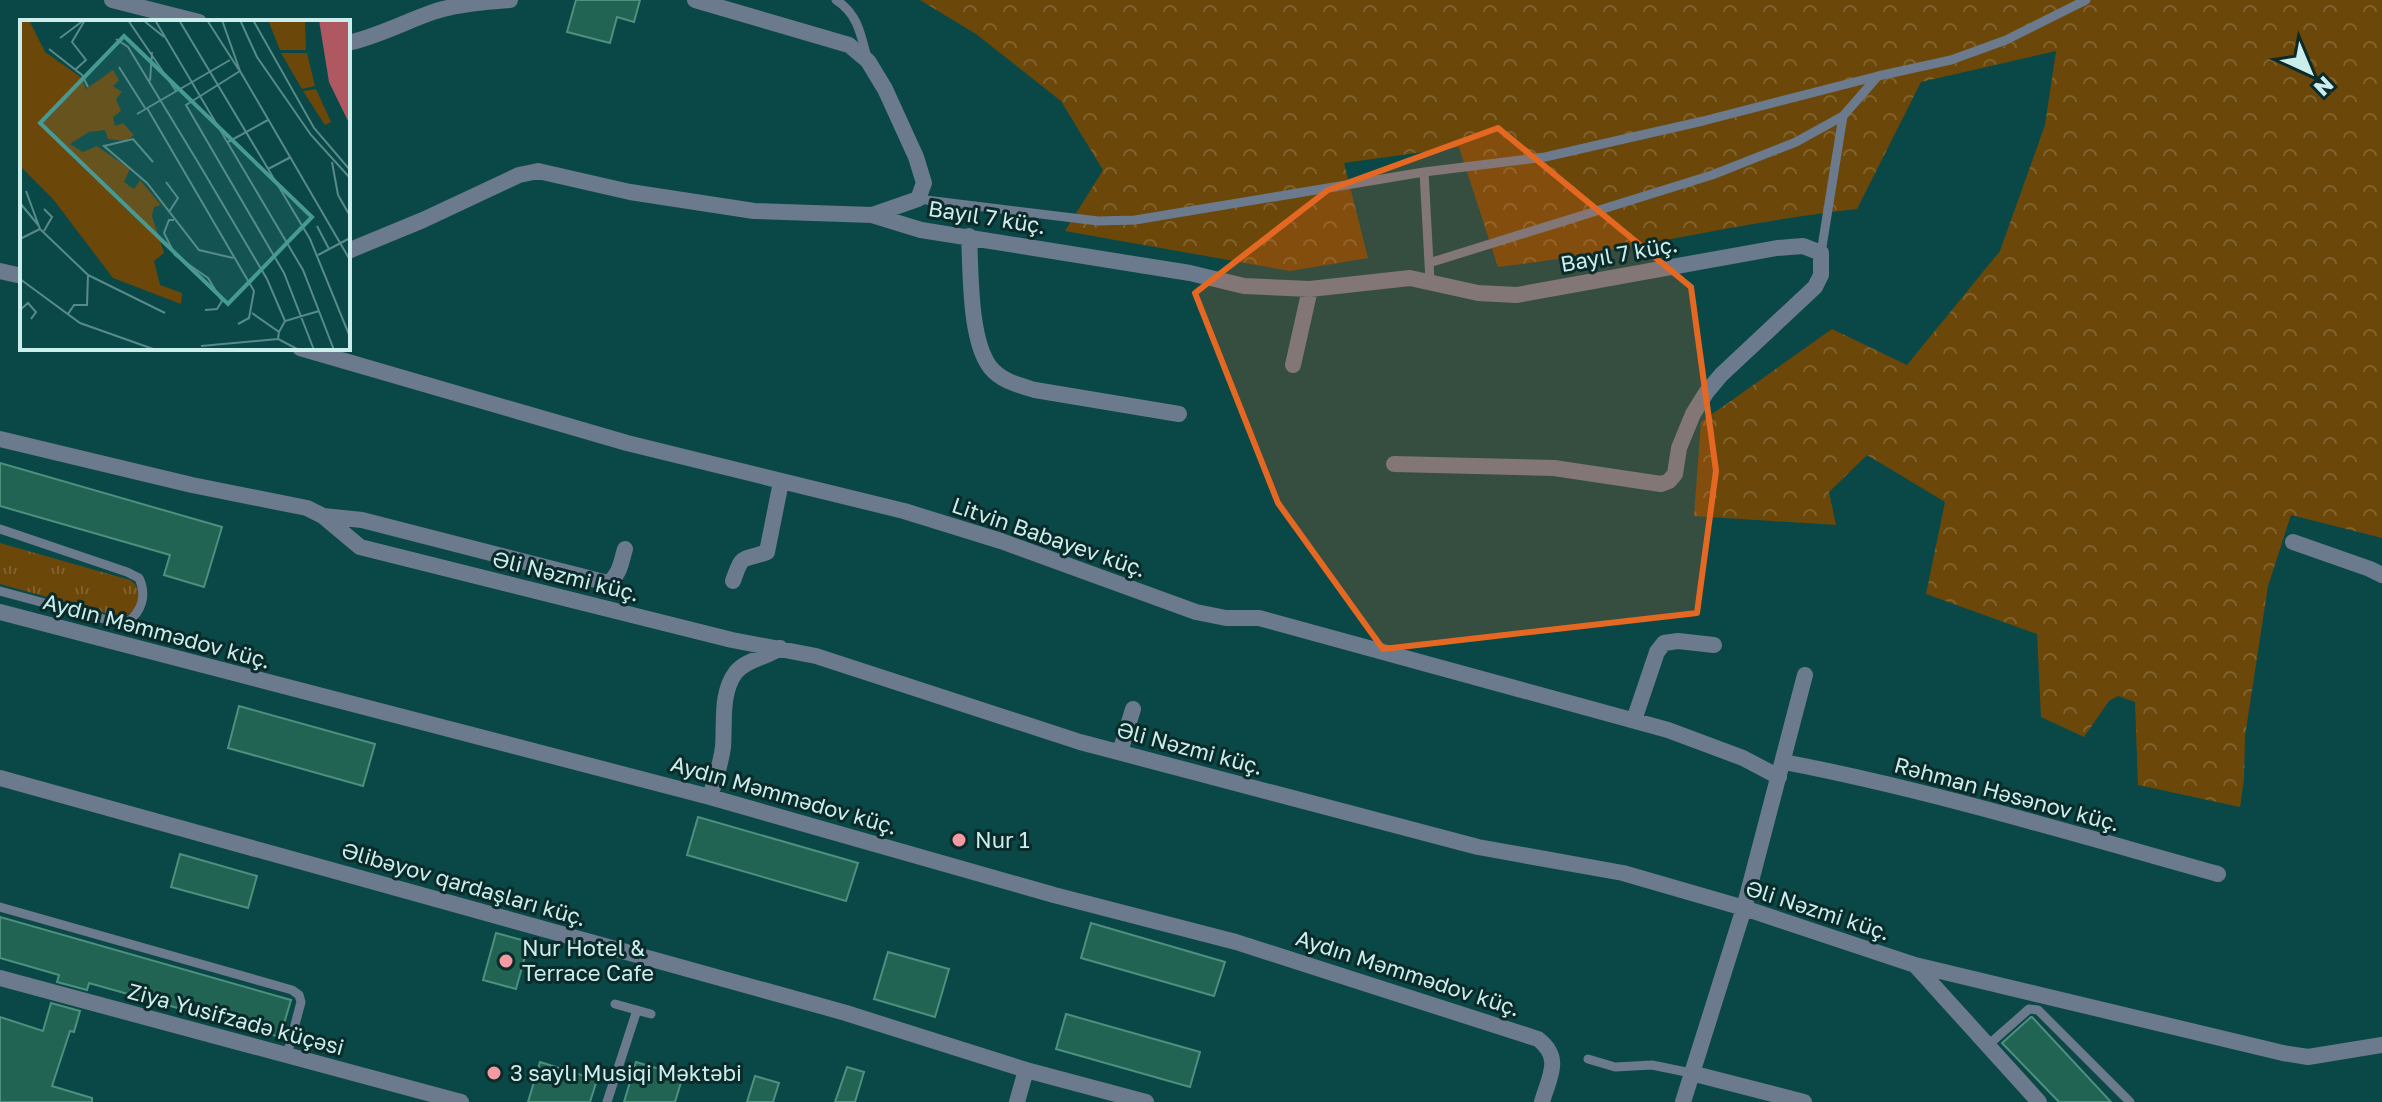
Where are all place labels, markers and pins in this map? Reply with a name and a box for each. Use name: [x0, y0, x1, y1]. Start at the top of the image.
place label: Nur 1: [975, 826, 1030, 853]
marker: Nur 1: [950, 831, 968, 849]
place label: Nur Hotel & Terrace Cafe: [522, 934, 654, 986]
marker: Nur Hotel & Terrace Cafe: [497, 952, 515, 970]
place label: 3 saylı Musiqi Məktəbi: [510, 1059, 742, 1086]
marker: 3 saylı Musiqi Məktəbi: [485, 1064, 503, 1082]

